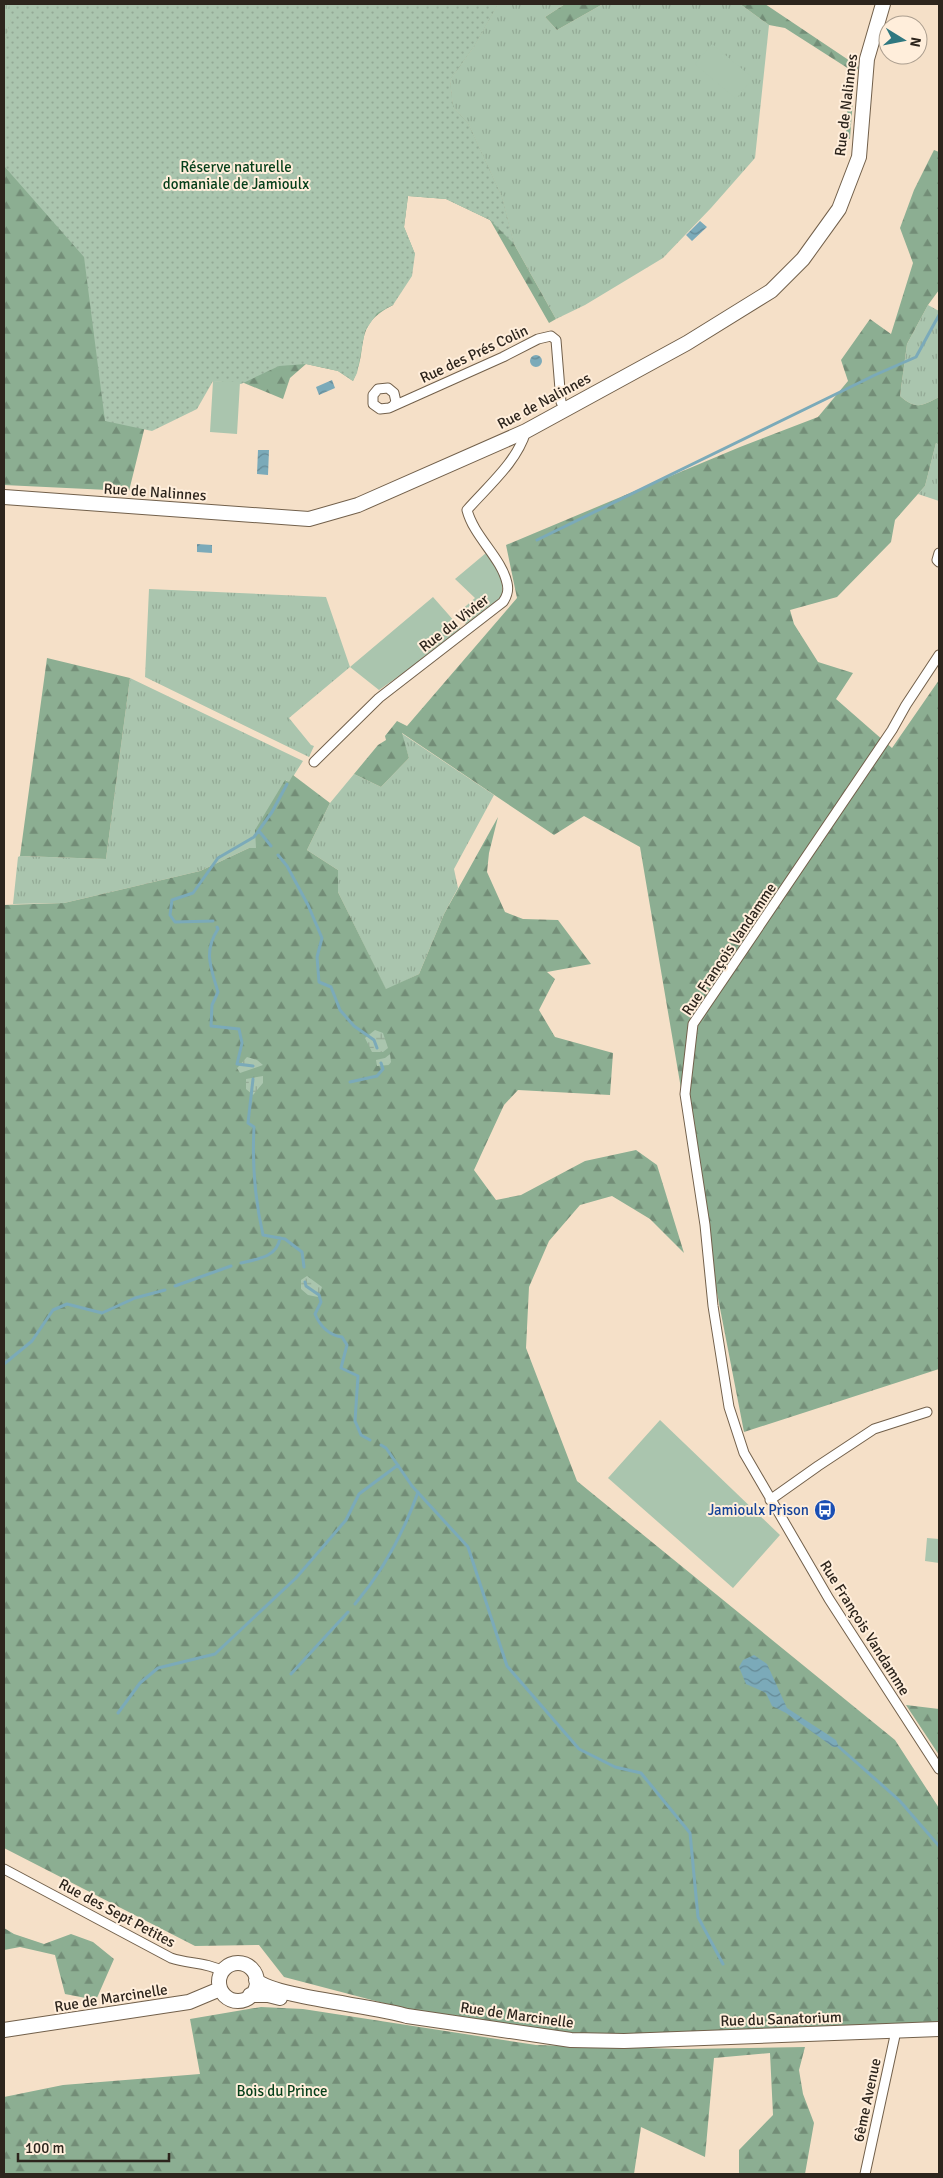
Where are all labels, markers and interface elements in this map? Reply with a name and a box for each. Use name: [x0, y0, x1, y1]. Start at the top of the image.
north arrow: [878, 15, 928, 65]
text: N: [906, 36, 925, 48]
street label: Rue de Nalinnes: [831, 52, 861, 157]
park label: Réserve naturelle domaniale de Jamioulx: [163, 158, 309, 193]
street label: Rue des Prés Colin: [417, 321, 531, 387]
street label: Rue de Nalinnes: [494, 369, 594, 433]
street label: Rue de Nalinnes: [103, 479, 207, 505]
street label: Rue du Vivier: [416, 590, 493, 656]
street label: Rue François Vandamme: [678, 879, 780, 1019]
bus stop icon: Jamioulx Prison: [813, 1498, 837, 1522]
place label: Jamioulx Prison: [708, 1501, 809, 1519]
street label: Rue François Vandamme: [816, 1557, 914, 1699]
street label: Rue des Sept Petites: [56, 1875, 179, 1952]
street label: Rue de Marcinelle: [53, 1980, 169, 2016]
street label: Rue de Marcinelle: [459, 1998, 575, 2032]
street label: Rue du Sanatorium: [720, 2008, 842, 2030]
street label: 6ème Avenue: [849, 2056, 885, 2144]
park label: Bois du Prince: [236, 2082, 328, 2100]
scale bar: [18, 2130, 169, 2162]
text: 100 m: [25, 2139, 65, 2157]

